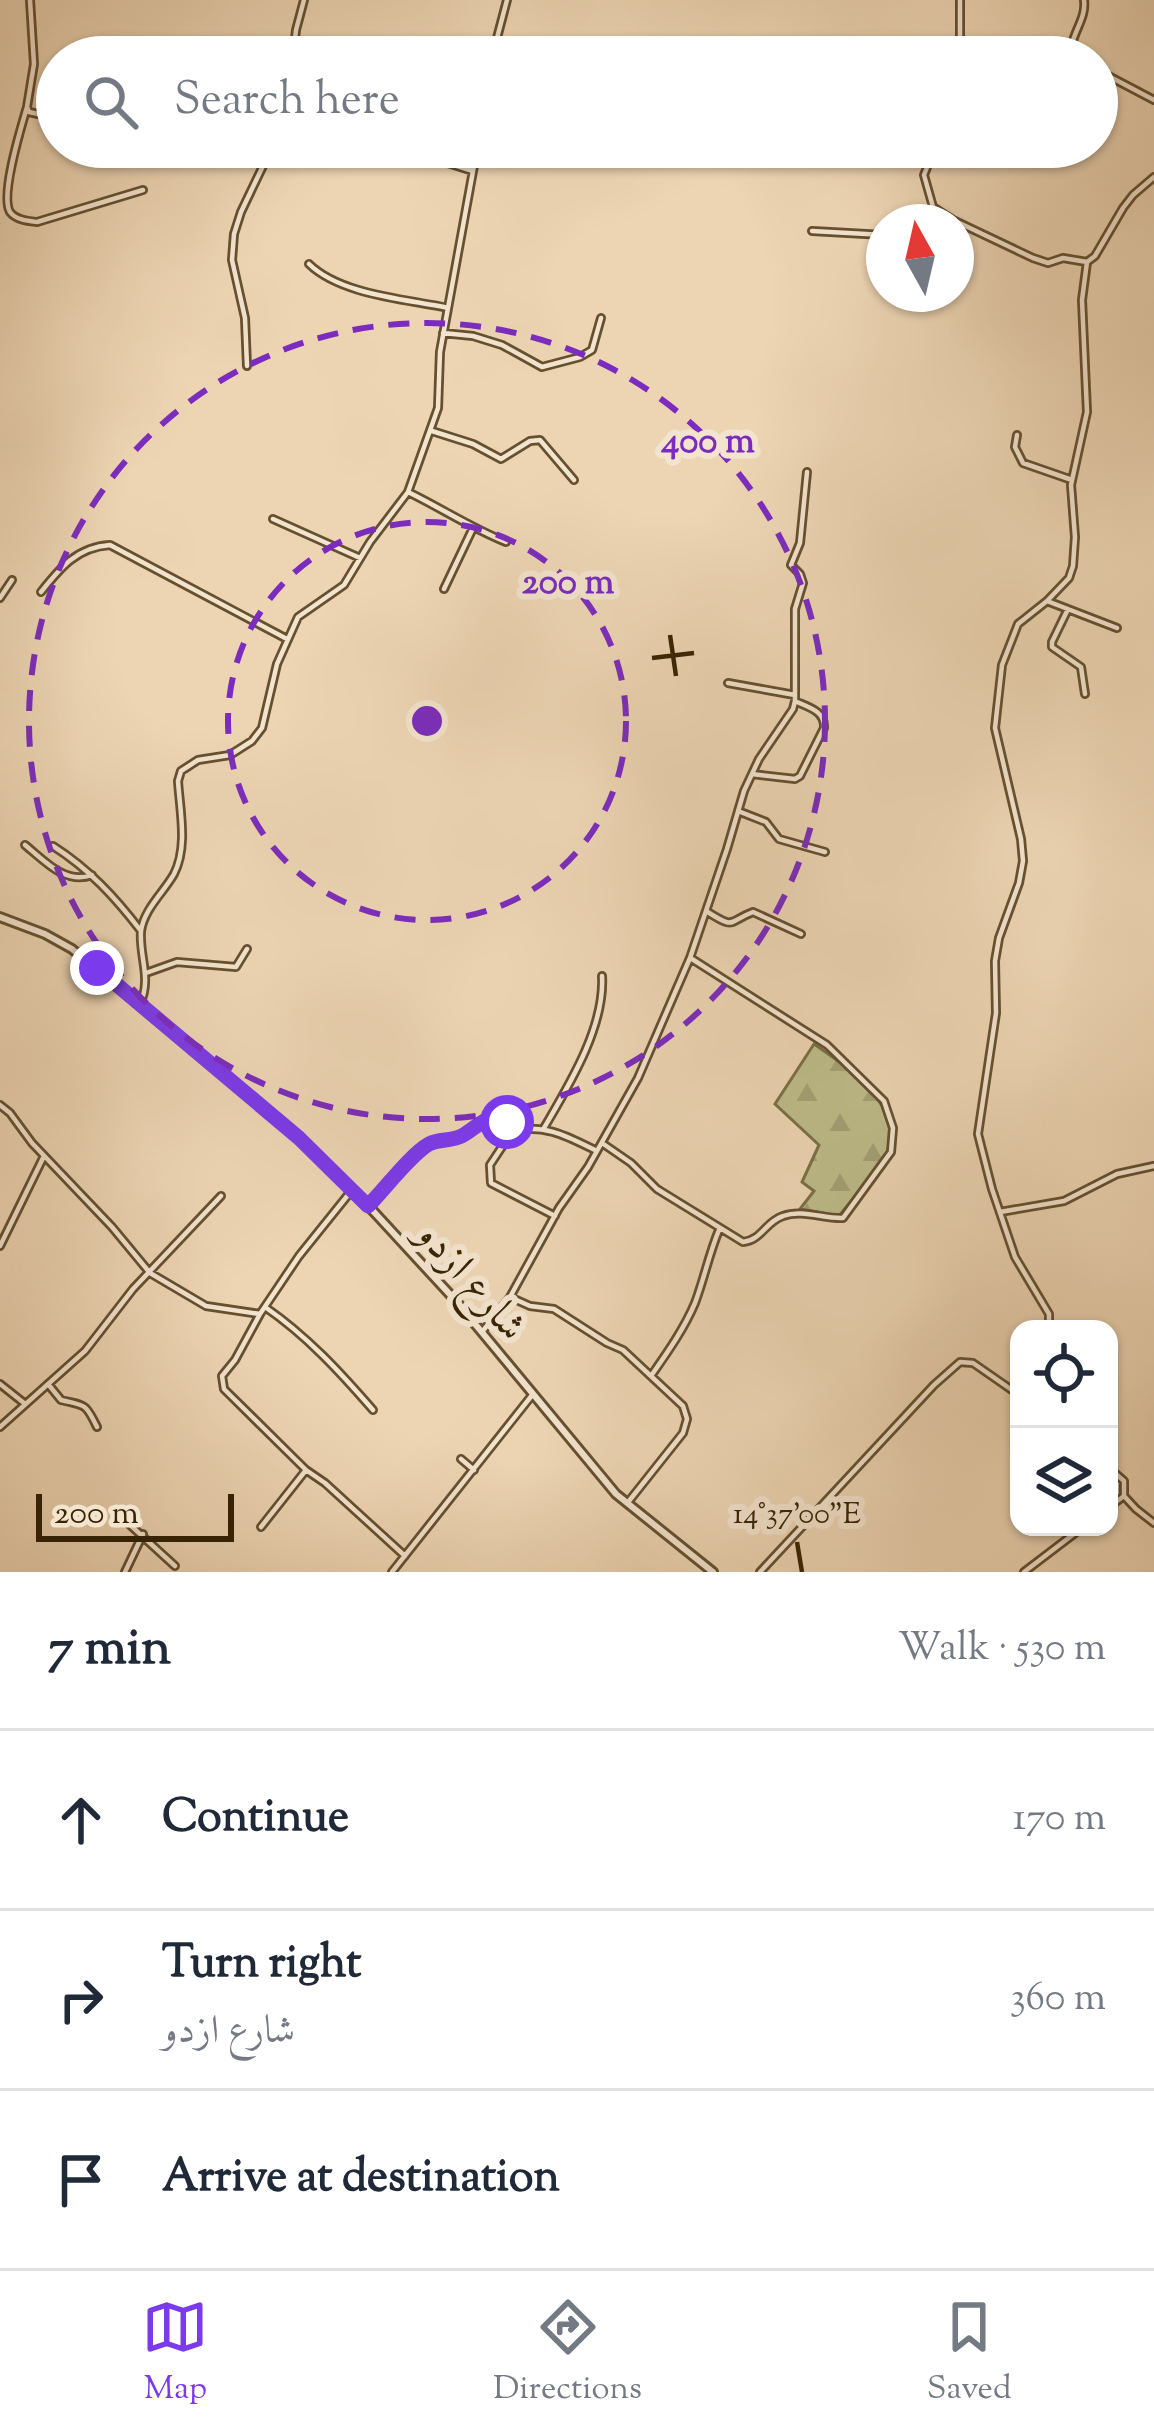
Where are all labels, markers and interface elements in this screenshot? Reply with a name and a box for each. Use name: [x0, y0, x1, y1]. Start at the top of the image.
search box: [36, 36, 1118, 168]
icon: search: [78, 69, 144, 135]
text: Search here: [174, 70, 400, 135]
north arrow: [866, 204, 974, 312]
text: 400 m: [660, 417, 755, 469]
text: 200 m: [522, 558, 614, 610]
centre of rings: [406, 700, 448, 742]
route end: [70, 941, 124, 995]
route start: [480, 1095, 534, 1149]
street label: شارع ازدو: [396, 1205, 539, 1357]
map controls: [1010, 1320, 1118, 1536]
button: locate: [1010, 1320, 1118, 1428]
button: layers: [1010, 1428, 1118, 1536]
scale bar: [36, 1488, 234, 1541]
text: 200 m: [54, 1491, 139, 1539]
text: 14°37'00"E: [733, 1494, 861, 1537]
text: 7 min: [48, 1614, 171, 1687]
text: Walk · 530 m: [898, 1622, 1106, 1678]
icon: ahead: [48, 1787, 114, 1853]
text: Continue: [162, 1787, 349, 1852]
text: 170 m: [1013, 1792, 1106, 1848]
text: Turn right: [162, 1933, 361, 1998]
icon: right: [48, 1967, 114, 2033]
text: 360 m: [1010, 1972, 1106, 2028]
text: شارع ازدو: [162, 2005, 295, 2061]
icon: arrive: [48, 2147, 114, 2213]
text: Arrive at destination: [162, 2147, 560, 2212]
tab: Map: [142, 2294, 208, 2414]
tab: Directions: [493, 2294, 642, 2414]
tab: Saved: [927, 2294, 1012, 2414]

